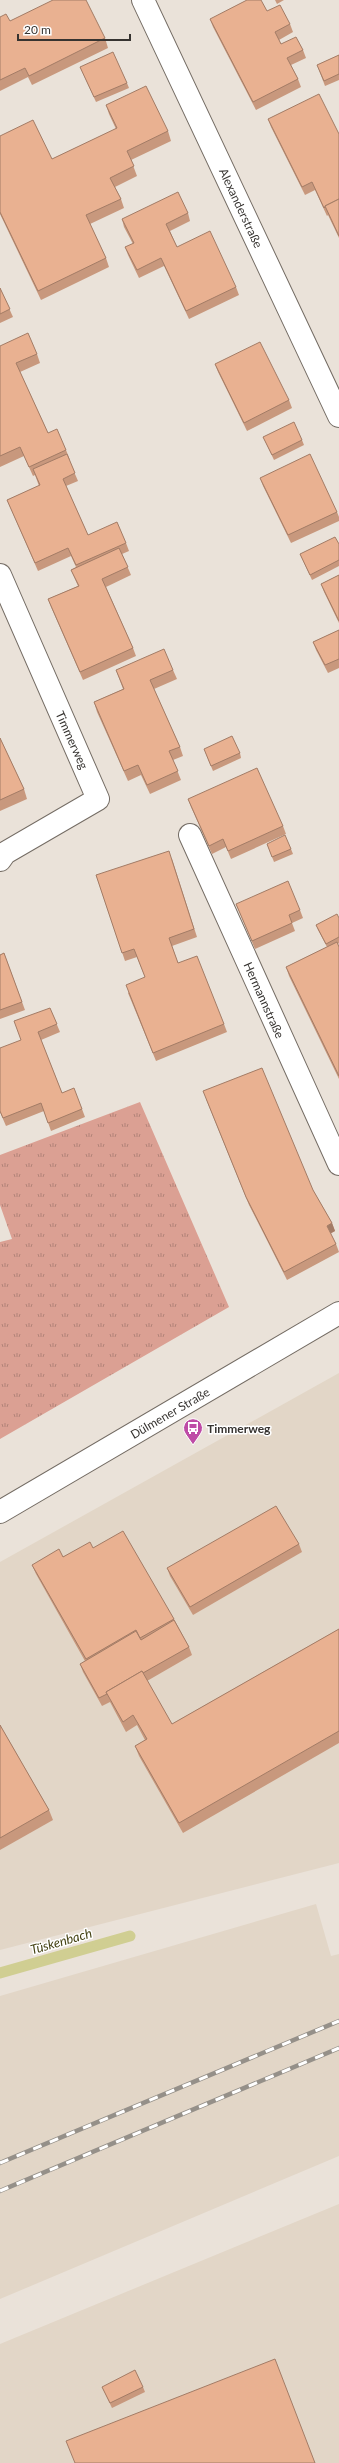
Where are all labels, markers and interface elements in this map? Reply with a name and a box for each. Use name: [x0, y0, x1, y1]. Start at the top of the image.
scale bar: [18, 16, 130, 42]
text: 20 m: [24, 22, 51, 37]
street label: Alexanderstraße: [216, 166, 266, 250]
street label: Timmerweg: [52, 708, 92, 772]
street label: Hermannstraße: [240, 960, 288, 1040]
street label: Dülmener Straße: [128, 1384, 212, 1442]
bus stop icon: Timmerweg: [182, 1417, 204, 1445]
place label: Timmerweg: [207, 1421, 271, 1436]
water label: Tüskenbach: [28, 1925, 94, 1957]

